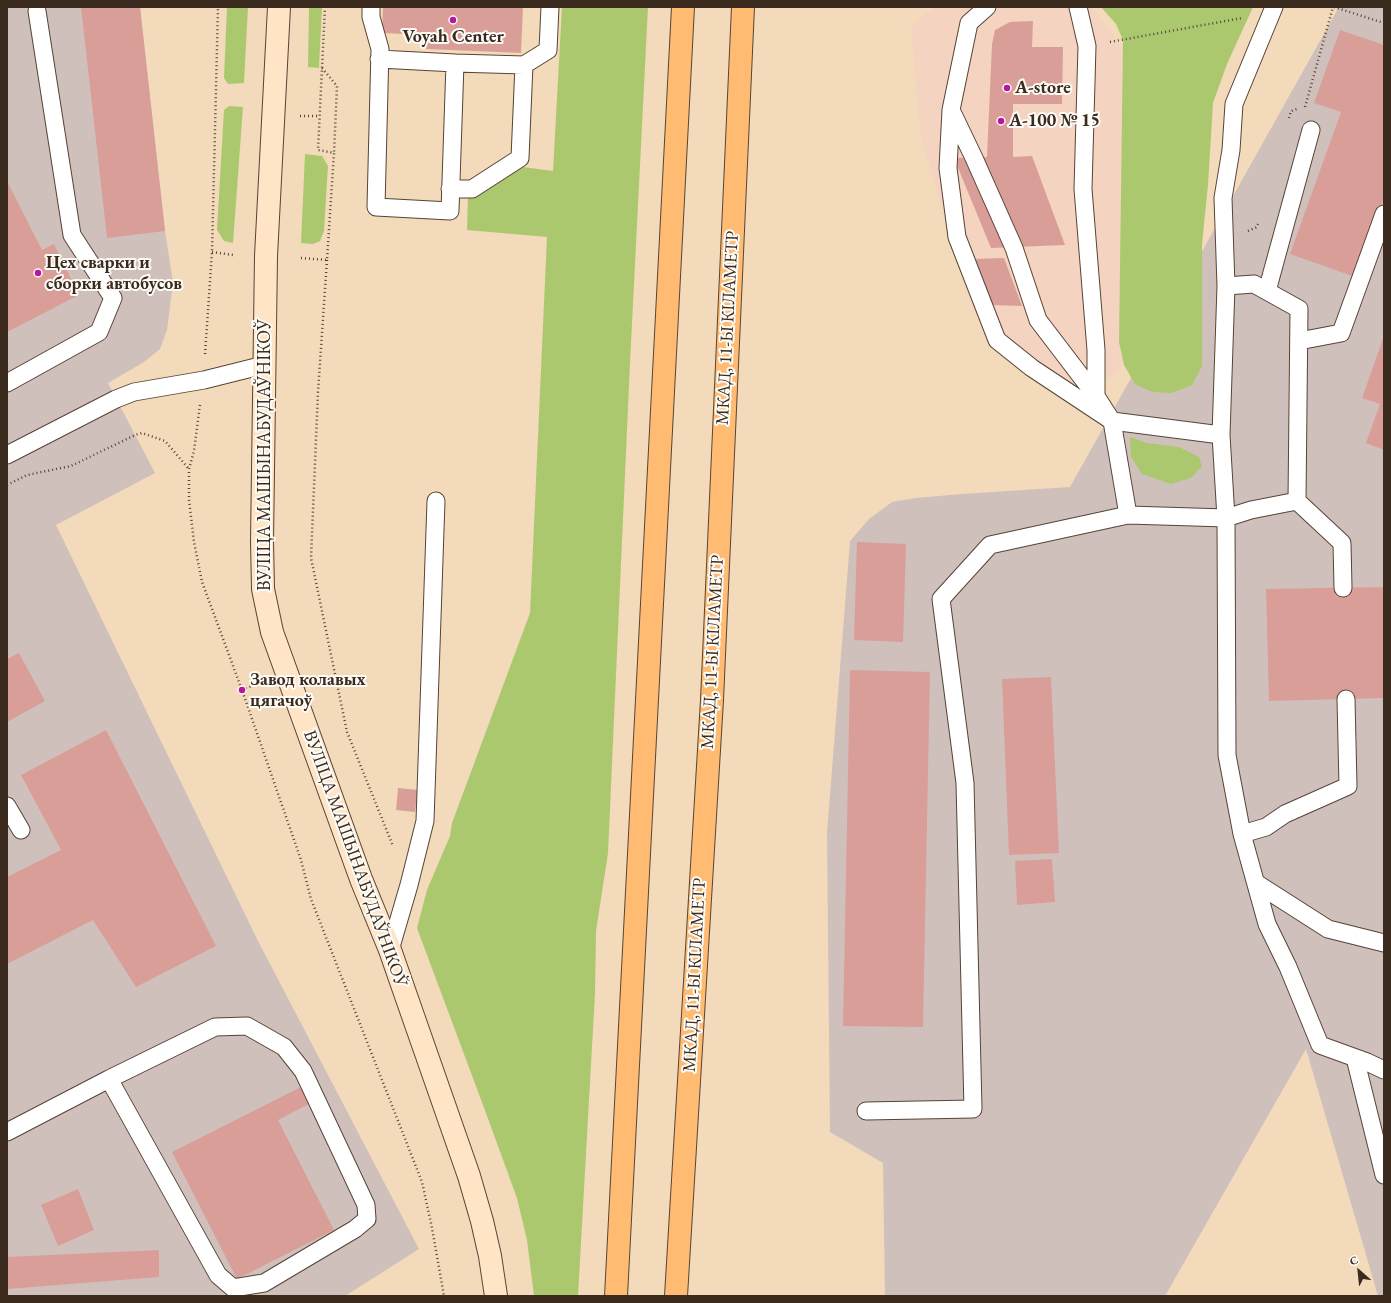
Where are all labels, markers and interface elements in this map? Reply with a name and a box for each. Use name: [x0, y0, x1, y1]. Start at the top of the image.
marker: Voyah Center: [448, 15, 458, 25]
place label: Voyah Center: [402, 26, 504, 48]
place label: А-store: [1015, 77, 1071, 99]
marker: А-store: [1002, 83, 1012, 93]
place label: А-100 № 15: [1009, 110, 1100, 132]
marker: А-100 № 15: [996, 116, 1006, 126]
street label: МКАД, 11-Ы КІЛАМЕТР: [712, 230, 744, 426]
place label: Цех сварки и сборки автобусов: [46, 252, 182, 294]
marker: Цех сварки и сборки автобусов: [33, 268, 43, 278]
street label: ВУЛІЦА МАШЫНАБУДАЎНІКОЎ: [254, 319, 276, 591]
street label: МКАД, 11-Ы КІЛАМЕТР: [697, 554, 729, 750]
place label: Завод колавых цягачоў: [250, 669, 366, 712]
marker: Завод колавых цягачоў: [237, 685, 247, 695]
street label: ВУЛІЦА МАШЫНАБУДАЎНІКОЎ: [298, 727, 412, 991]
street label: МКАД, 11-Ы КІЛАМЕТР: [679, 877, 711, 1073]
north arrow: [1339, 1251, 1379, 1291]
text: С: [1347, 1252, 1360, 1268]

